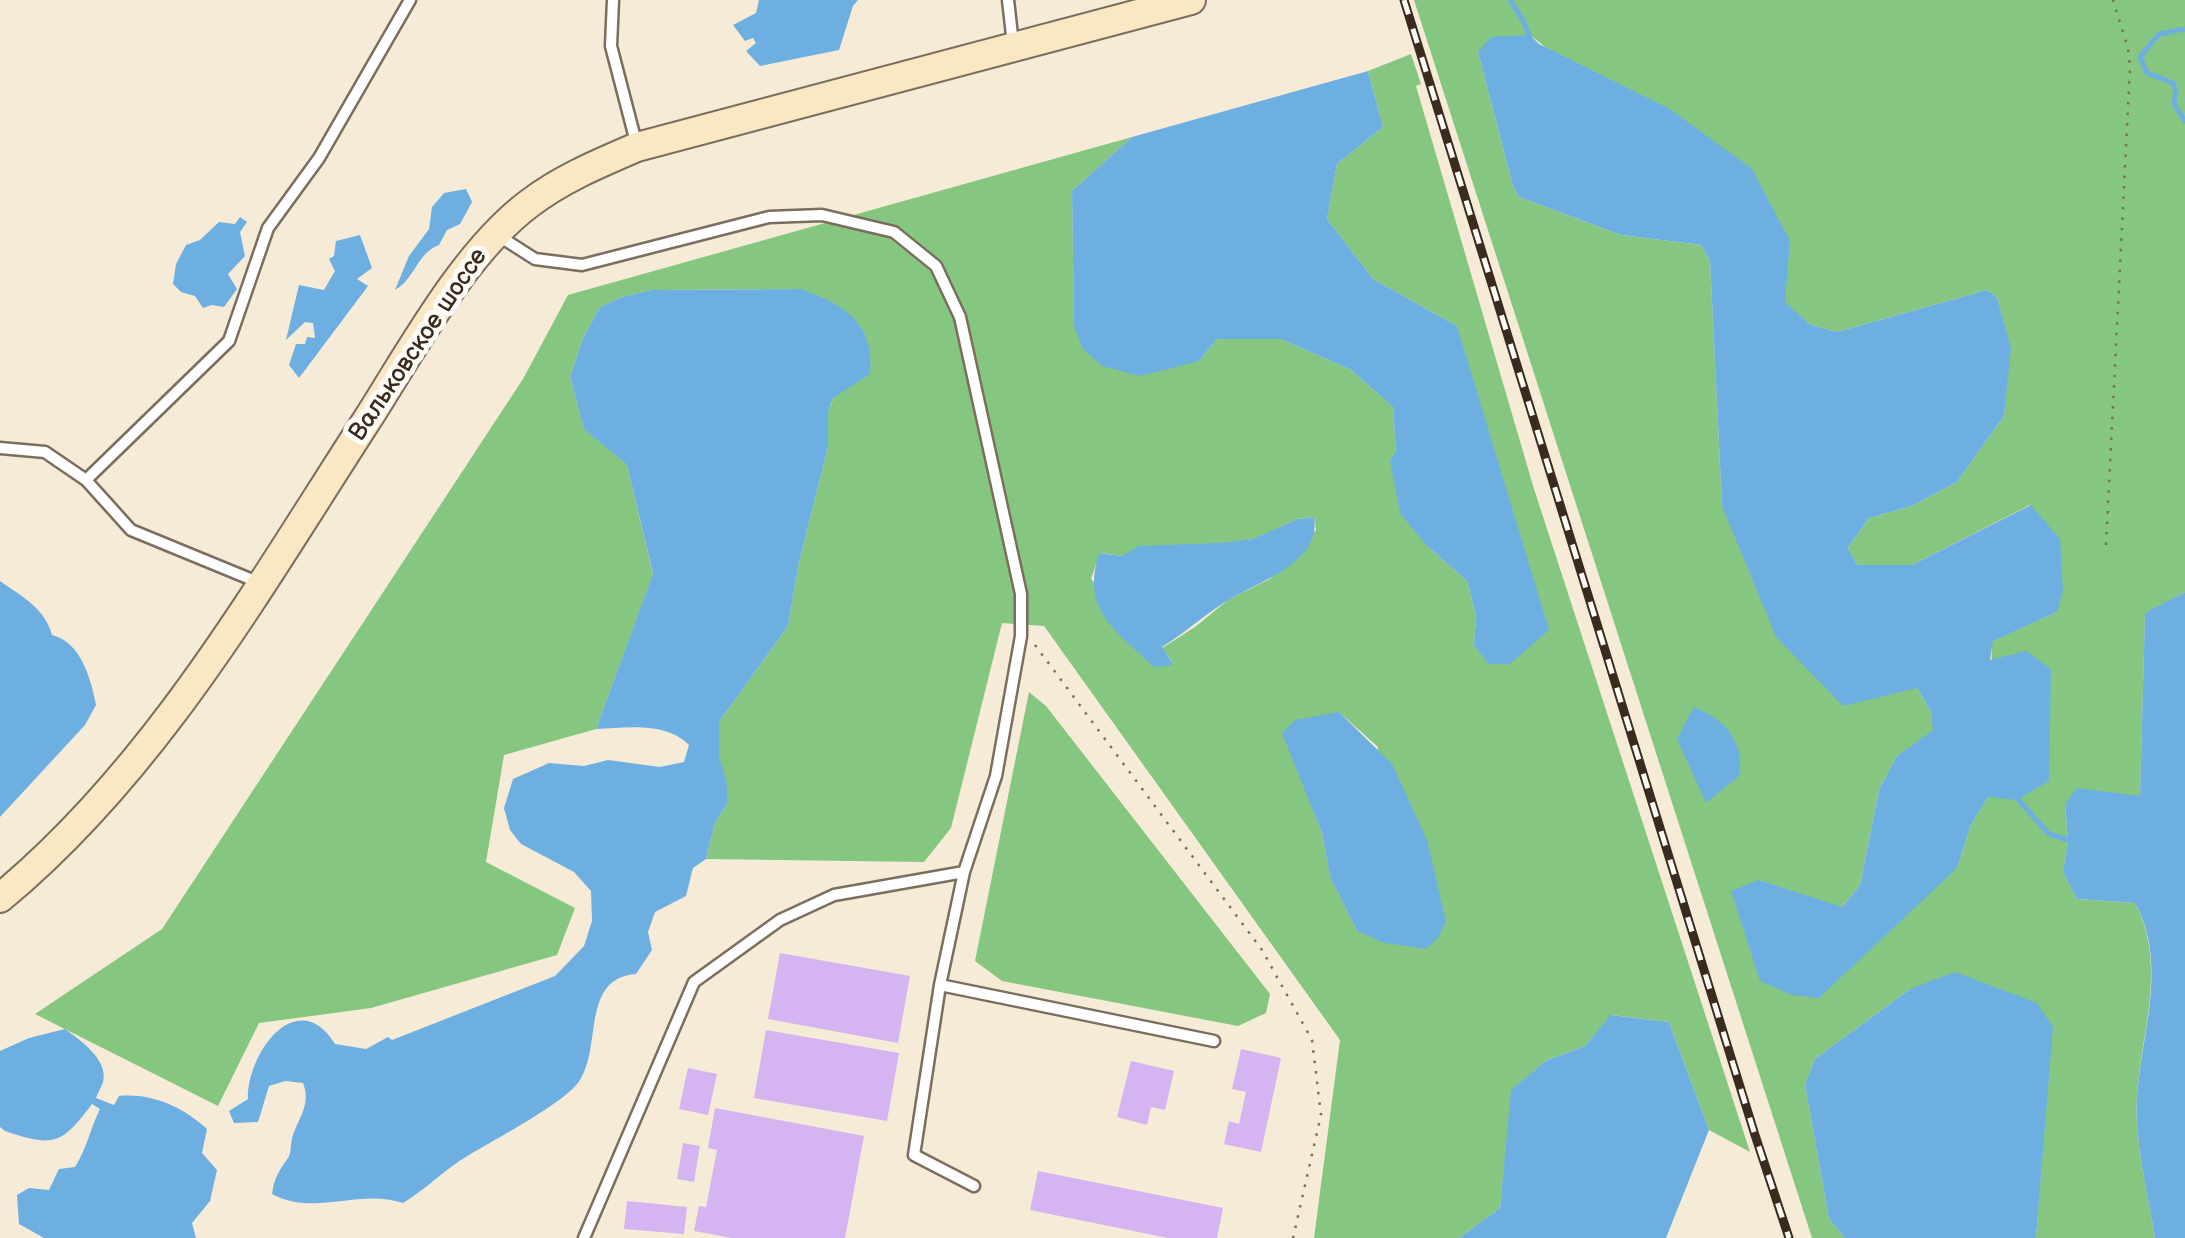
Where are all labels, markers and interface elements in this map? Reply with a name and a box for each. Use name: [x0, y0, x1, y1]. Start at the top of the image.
street label: Вальковское шоссе: [343, 243, 495, 447]

